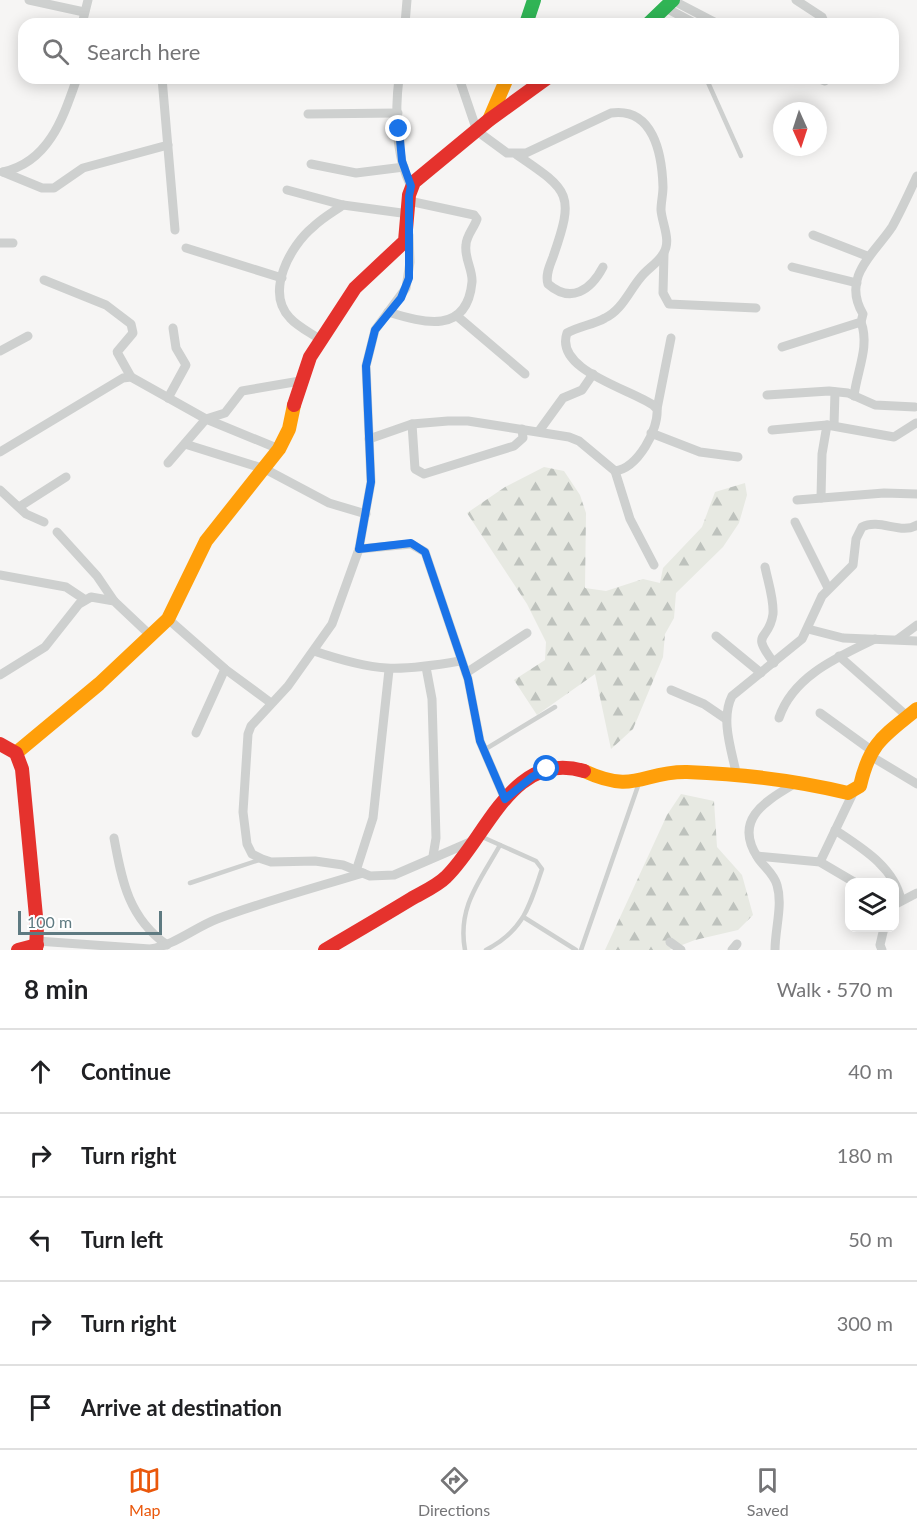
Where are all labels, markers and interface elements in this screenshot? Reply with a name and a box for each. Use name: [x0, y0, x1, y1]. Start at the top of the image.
search box: [18, 18, 899, 84]
icon: search: [39, 35, 72, 68]
text: Search here: [87, 38, 200, 65]
north arrow: [773, 102, 827, 156]
route end: [385, 115, 411, 141]
route start: [533, 755, 559, 781]
map controls: [845, 878, 899, 932]
button: layers: [845, 878, 899, 932]
scale bar: [18, 908, 162, 936]
text: 100 m: [27, 912, 72, 931]
text: 8 min: [24, 973, 88, 1005]
text: Walk · 570 m: [777, 977, 893, 1001]
icon: ahead: [24, 1055, 57, 1088]
text: Continue: [81, 1058, 171, 1085]
text: 40 m: [848, 1059, 893, 1083]
icon: right: [24, 1139, 57, 1172]
text: Turn right: [81, 1142, 176, 1169]
text: 180 m: [837, 1143, 893, 1167]
icon: left: [24, 1223, 57, 1256]
text: Turn left: [81, 1226, 163, 1253]
text: 50 m: [848, 1227, 893, 1251]
icon: right: [24, 1307, 57, 1340]
text: Turn right: [81, 1310, 176, 1337]
text: 300 m: [837, 1311, 893, 1335]
icon: arrive: [24, 1391, 57, 1424]
text: Arrive at destination: [81, 1394, 282, 1421]
tab: Map: [128, 1464, 161, 1519]
tab: Directions: [418, 1464, 490, 1519]
tab: Saved: [747, 1464, 789, 1519]

